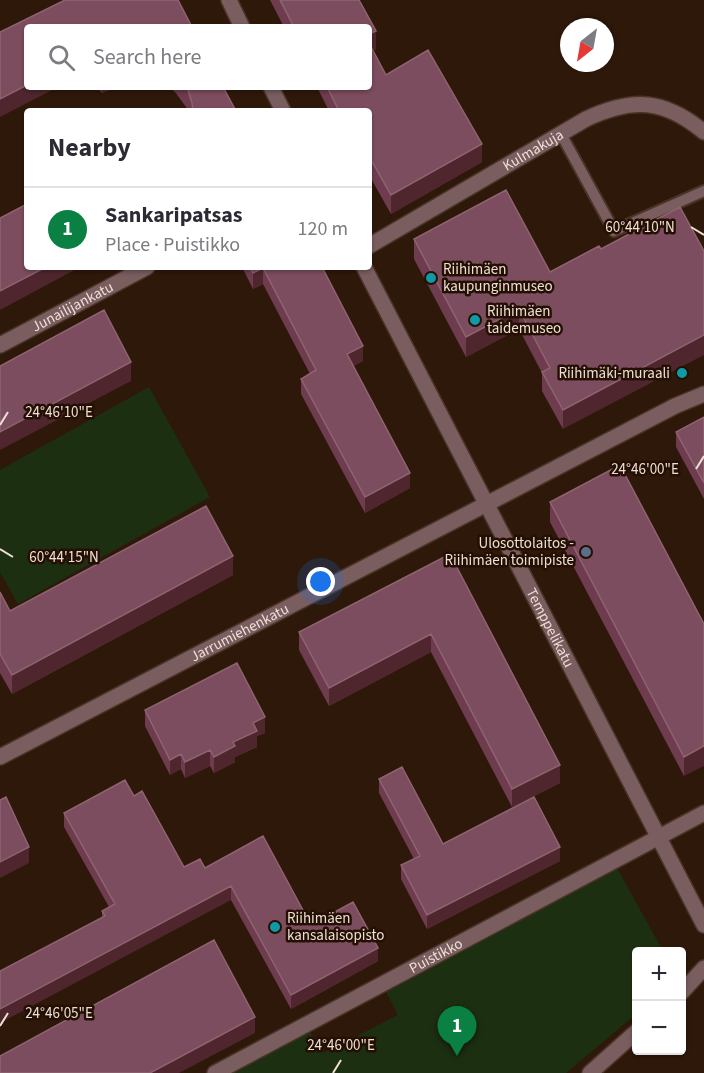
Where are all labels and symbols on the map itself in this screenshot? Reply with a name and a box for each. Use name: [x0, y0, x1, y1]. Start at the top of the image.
north arrow: [560, 18, 614, 72]
street label: Kulmakuja: [499, 124, 568, 176]
text: 60°44'10"N: [605, 217, 675, 238]
place label: Riihimäen kaupunginmuseo: [443, 259, 553, 297]
marker: Riihimäen kaupunginmuseo: [424, 271, 438, 285]
street label: Junailijankatu: [28, 277, 117, 337]
place label: Riihimäen taidemuseo: [487, 301, 561, 339]
marker: Riihimäen taidemuseo: [468, 313, 482, 327]
place label: Riihimäki-muraali: [558, 363, 670, 384]
marker: Riihimäki-muraali: [675, 366, 689, 380]
text: 24°46'10"E: [25, 402, 93, 423]
text: 24°46'00"E: [611, 459, 679, 480]
place label: Ulosottolaitos - Riihimäen toimipiste: [444, 533, 574, 571]
marker: Ulosottolaitos - Riihimäen toimipiste: [579, 545, 593, 559]
text: 60°44'15"N: [29, 547, 99, 568]
your location: [306, 567, 335, 596]
street label: Temppelikatu: [521, 585, 579, 671]
street label: Jarrumiehenkatu: [187, 598, 293, 667]
place label: Riihimäen kansalaisopisto: [287, 908, 384, 946]
marker: Riihimäen kansalaisopisto: [268, 920, 282, 934]
street label: Puistikko: [405, 933, 466, 979]
text: 24°46'05"E: [25, 1003, 93, 1024]
pin: 1: [438, 1006, 476, 1056]
text: 24°46'00"E: [307, 1035, 375, 1056]

